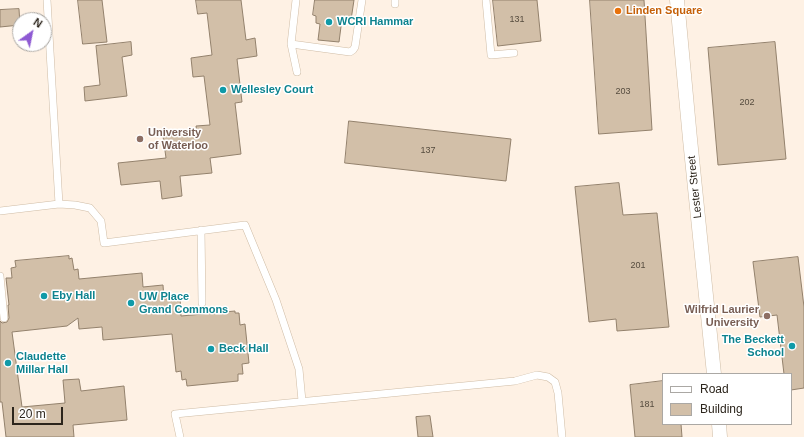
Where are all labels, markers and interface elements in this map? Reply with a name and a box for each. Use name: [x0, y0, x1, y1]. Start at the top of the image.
place label: Linden Square: [626, 4, 702, 18]
marker: Linden Square: [613, 6, 623, 16]
north arrow: [12, 12, 52, 52]
place label: WCRI Hammar: [337, 15, 413, 29]
house number: 131: [509, 15, 525, 25]
text: N: [31, 16, 45, 30]
marker: WCRI Hammar: [324, 17, 334, 27]
place label: Wellesley Court: [231, 83, 313, 97]
marker: Wellesley Court: [218, 85, 228, 95]
house number: 203: [615, 87, 631, 97]
house number: 202: [739, 98, 755, 108]
place label: University of Waterloo: [148, 126, 208, 152]
marker: University of Waterloo: [135, 134, 145, 144]
house number: 137: [420, 146, 436, 156]
street label: Lester Street: [685, 155, 705, 219]
house number: 201: [630, 261, 646, 271]
place label: Eby Hall: [52, 289, 95, 303]
place label: UW Place Grand Commons: [139, 290, 228, 316]
marker: Eby Hall: [39, 291, 49, 301]
marker: UW Place Grand Commons: [126, 298, 136, 308]
place label: Wilfrid Laurier University: [685, 303, 759, 329]
marker: Wilfrid Laurier University: [762, 311, 772, 321]
place label: The Beckett School: [722, 333, 784, 359]
marker: The Beckett School: [787, 341, 797, 351]
place label: Beck Hall: [219, 342, 269, 356]
marker: Beck Hall: [206, 344, 216, 354]
place label: Claudette Millar Hall: [16, 350, 68, 376]
marker: Claudette Millar Hall: [3, 358, 13, 368]
legend: [662, 373, 792, 425]
text: Road: [700, 382, 729, 396]
scale bar: [14, 399, 65, 425]
house number: 181: [639, 400, 655, 410]
text: Building: [700, 402, 743, 416]
text: 20 m: [19, 407, 46, 421]

